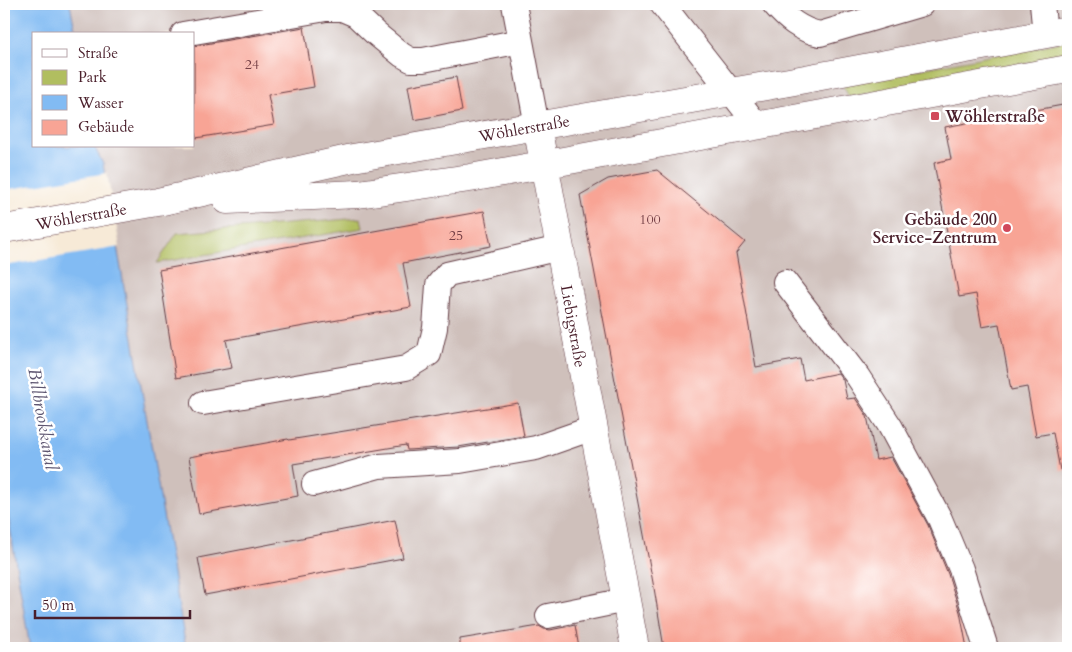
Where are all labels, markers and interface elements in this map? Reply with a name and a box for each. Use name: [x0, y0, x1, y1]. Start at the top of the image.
legend: [32, 32, 195, 148]
text: Straße: [78, 43, 118, 63]
house number: 24: [245, 55, 259, 74]
text: Park: [78, 67, 107, 87]
text: Wasser: [77, 93, 124, 113]
place label: Wöhlerstraße: [944, 106, 1045, 128]
street label: Wöhlerstraße: [476, 110, 572, 148]
marker: Wöhlerstraße: [929, 110, 941, 122]
text: Gebäude: [78, 117, 135, 137]
street label: Wöhlerstraße: [33, 198, 129, 236]
place label: Gebäude 200 Service-Zentrum: [873, 209, 997, 249]
house number: 100: [639, 210, 661, 229]
marker: Gebäude 200 Service-Zentrum: [1001, 222, 1013, 234]
house number: 25: [449, 226, 463, 245]
street label: Liebigstraße: [555, 283, 591, 369]
water label: Billbrookkanal: [21, 366, 64, 473]
scale bar: [35, 587, 190, 619]
text: 50 m: [42, 595, 74, 615]

